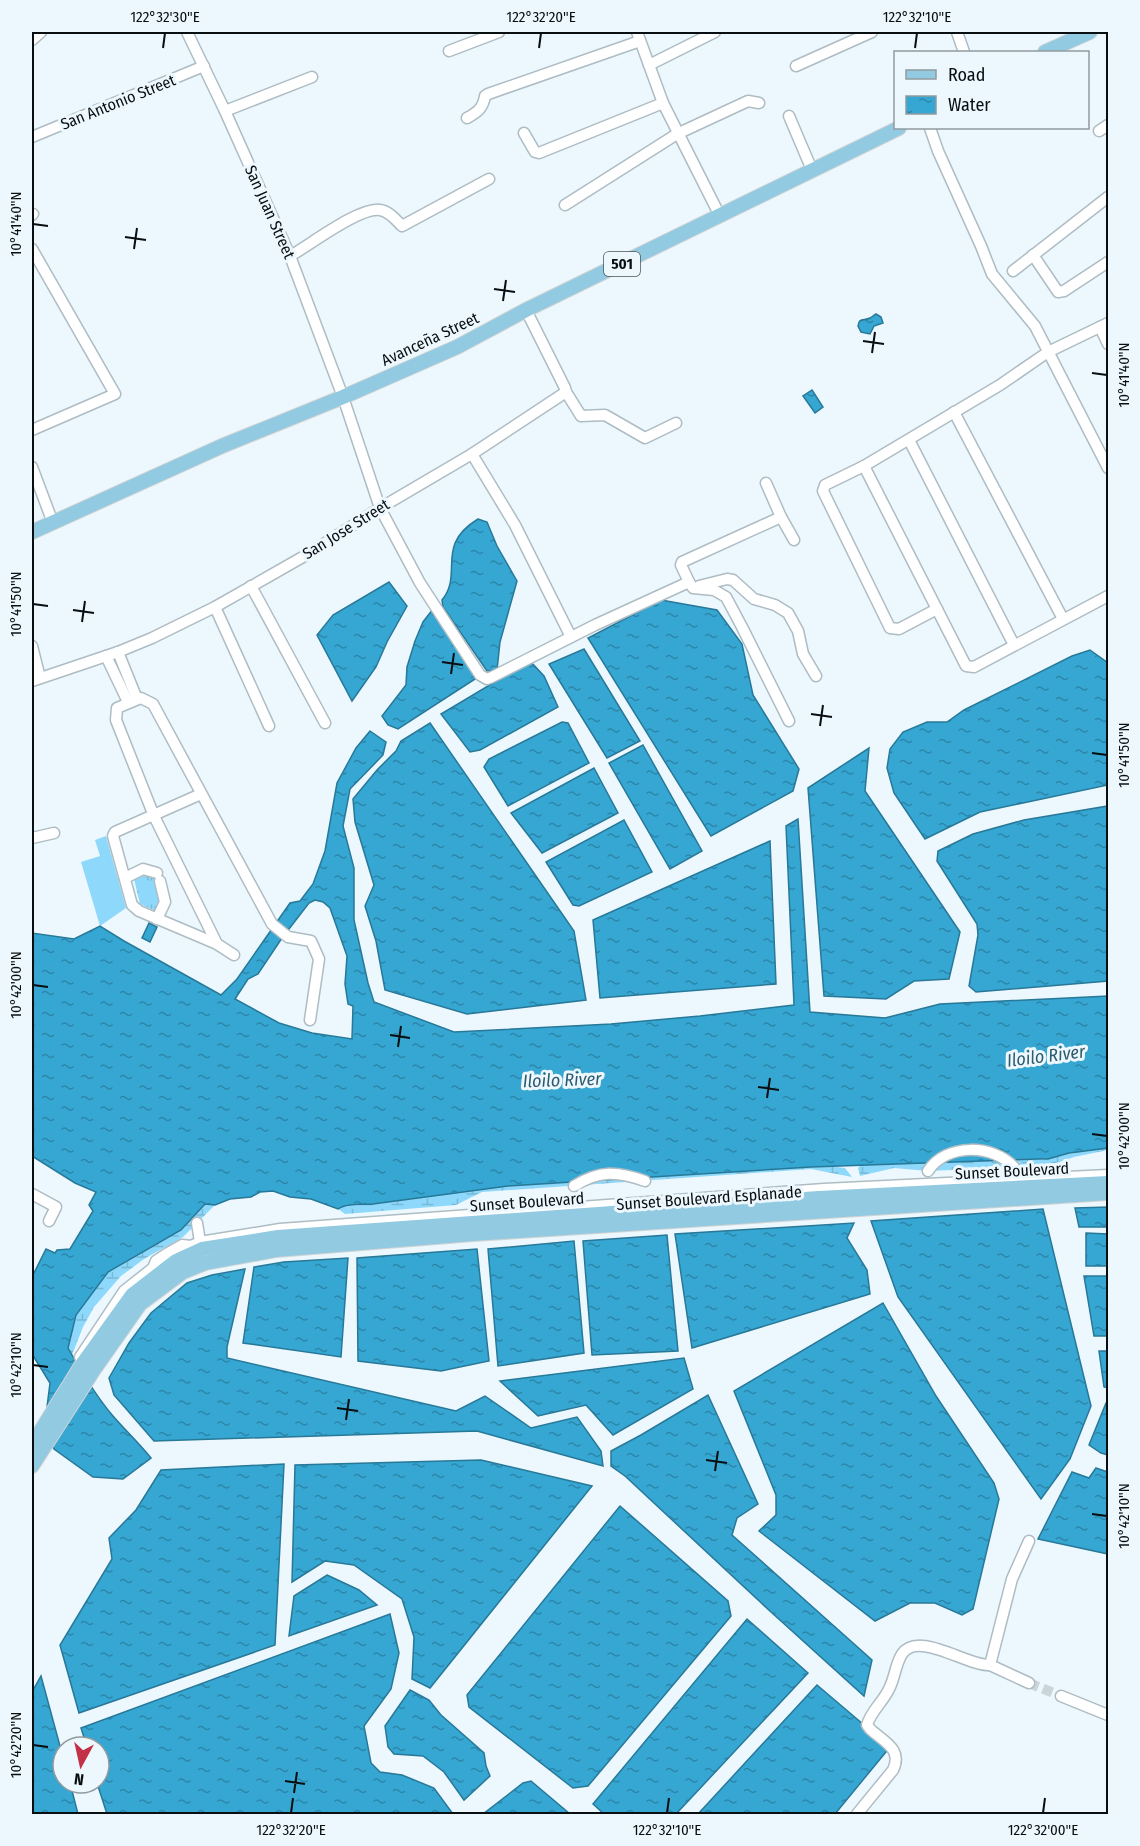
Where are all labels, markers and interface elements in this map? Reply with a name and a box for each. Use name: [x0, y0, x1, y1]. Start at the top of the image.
text: 122°32'30"E: [130, 8, 200, 26]
text: 122°32'20"E: [506, 8, 576, 26]
text: 122°32'10"E: [883, 8, 951, 26]
legend: [894, 51, 1089, 129]
text: Road: [948, 64, 985, 86]
street label: San Antonio Street: [58, 70, 179, 134]
text: Water: [948, 94, 991, 116]
street label: San Juan Street: [241, 162, 299, 262]
text: 10°41'40"N: [7, 191, 25, 257]
road number: 501: [604, 252, 640, 276]
street label: Avanceña Street: [378, 308, 482, 370]
text: 10°41'40"N: [1115, 342, 1133, 408]
street label: San Jose Street: [299, 494, 393, 563]
text: 10°41'50"N: [7, 571, 25, 637]
text: 10°41'50"N: [1115, 722, 1133, 788]
text: 10°42'00"N: [7, 951, 25, 1019]
water label: Iloilo River: [1006, 1040, 1087, 1072]
water label: Iloilo River: [522, 1068, 602, 1092]
text: 10°42'00"N: [1115, 1102, 1133, 1170]
street label: Sunset Boulevard: [954, 1159, 1070, 1183]
street label: Sunset Boulevard Esplanade: [616, 1182, 802, 1214]
street label: Sunset Boulevard: [469, 1189, 585, 1215]
text: 10°42'10"N: [7, 1332, 25, 1398]
text: 10°42'10"N: [1115, 1483, 1133, 1549]
text: 10°42'20"N: [7, 1712, 25, 1778]
north arrow: [51, 1735, 111, 1795]
text: N: [73, 1769, 85, 1789]
text: 122°32'20"E: [256, 1821, 326, 1839]
text: 122°32'10"E: [633, 1821, 701, 1839]
text: 122°32'00"E: [1008, 1821, 1078, 1839]

